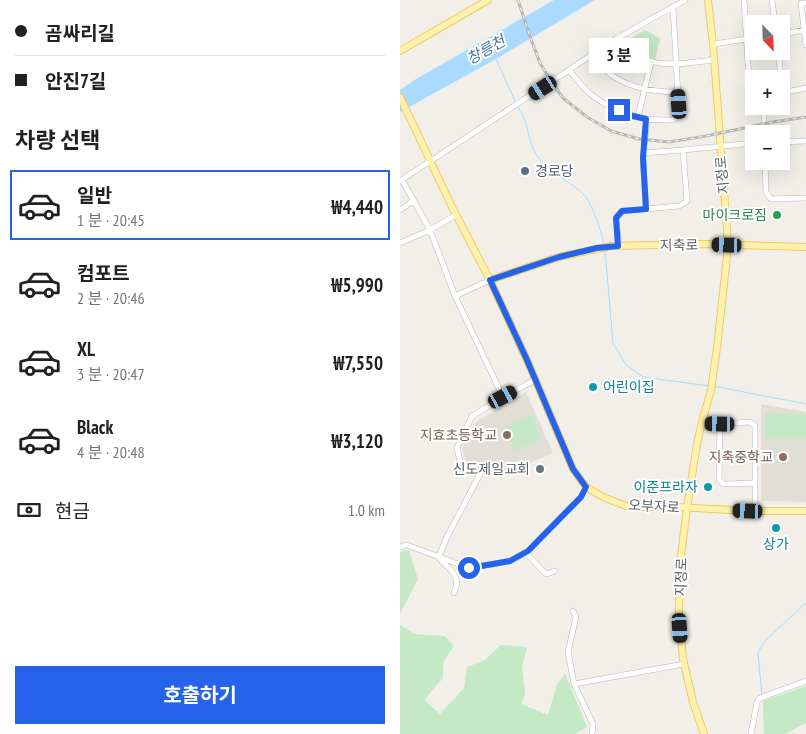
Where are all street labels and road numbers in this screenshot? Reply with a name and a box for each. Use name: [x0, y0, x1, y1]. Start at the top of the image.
street label: 지정로: [711, 155, 733, 195]
street label: 지축로: [660, 236, 699, 254]
street label: 오부자로: [628, 496, 680, 516]
street label: 지정로: [671, 557, 691, 597]

